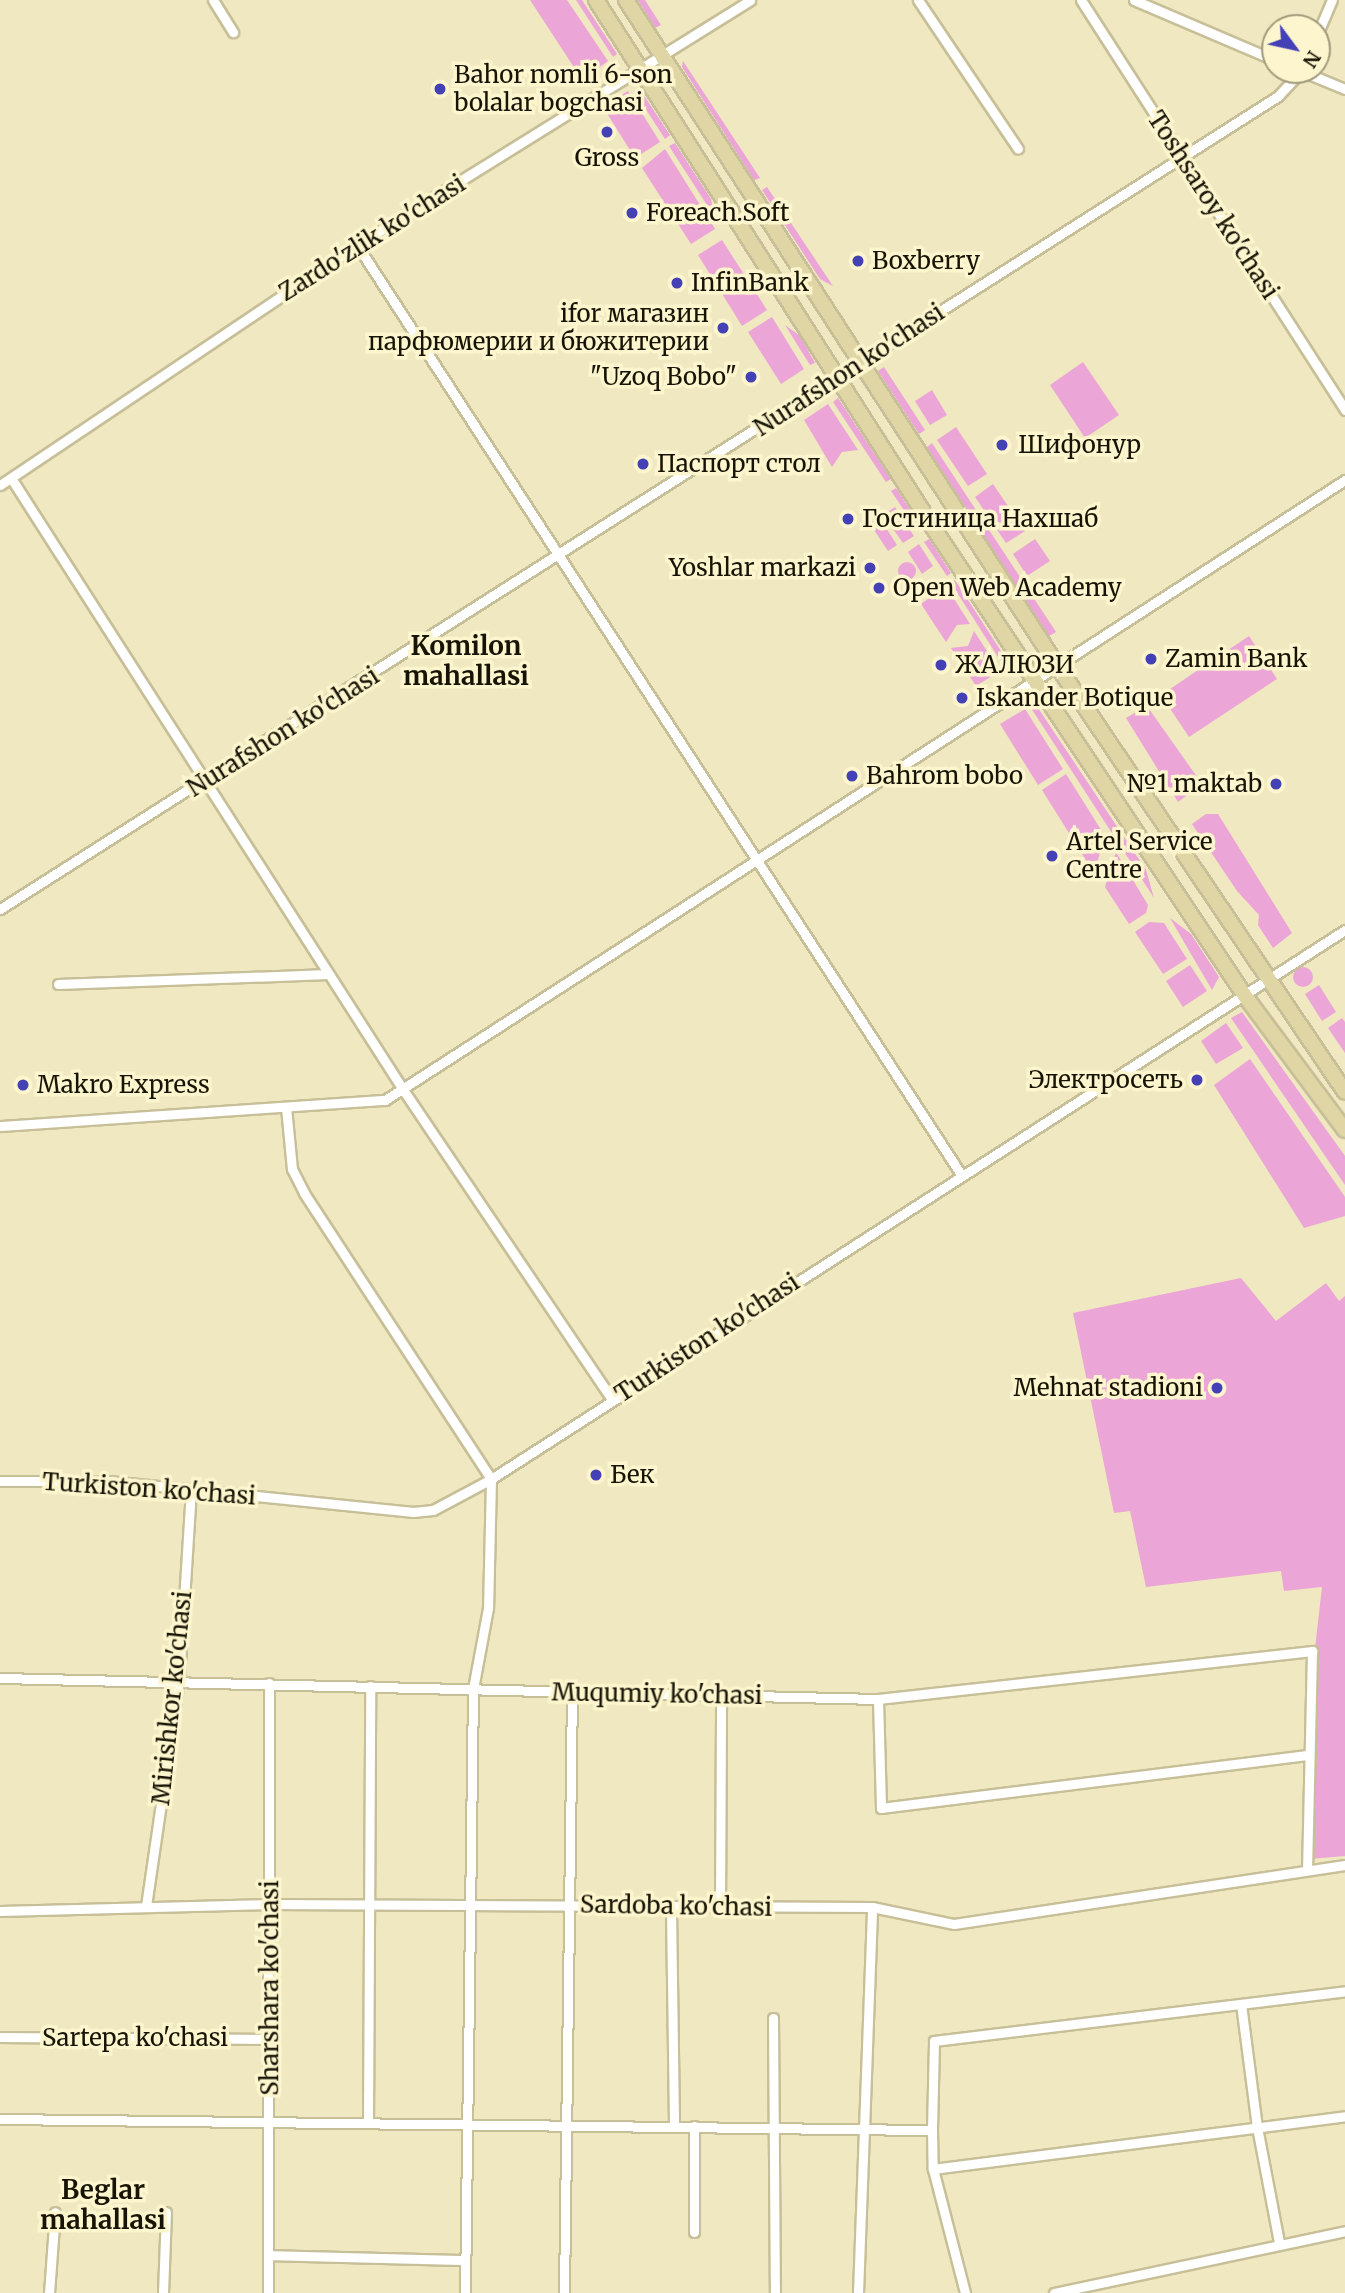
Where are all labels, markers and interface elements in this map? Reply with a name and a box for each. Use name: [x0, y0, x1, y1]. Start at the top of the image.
north arrow: [1261, 14, 1331, 84]
text: N: [1298, 47, 1326, 72]
place label: Bahor nomli 6-son bolalar bogchasi: [454, 61, 673, 117]
marker: Bahor nomli 6-son bolalar bogchasi: [432, 81, 448, 97]
street label: Toshsaroy ko'chasi: [1141, 105, 1285, 305]
marker: Gross: [599, 124, 615, 140]
place label: Gross: [575, 144, 639, 172]
street label: Zardo'zlik ko'chasi: [273, 169, 471, 307]
place label: Foreach.Soft: [646, 199, 789, 227]
marker: Foreach.Soft: [624, 205, 640, 221]
place label: Boxberry: [872, 247, 980, 275]
marker: Boxberry: [850, 253, 866, 269]
place label: InfinBank: [691, 269, 809, 297]
marker: InfinBank: [669, 275, 685, 291]
street label: Nurafshon ko'chasi: [748, 298, 950, 442]
place label: ifor магазин парфюмерии и бюжитерии: [368, 300, 709, 356]
marker: ifor магазин парфюмерии и бюжитерии: [715, 320, 731, 336]
place label: "Uzoq Bobo": [590, 363, 737, 391]
marker: "Uzoq Bobo": [743, 369, 759, 385]
place label: Шифонур: [1018, 431, 1141, 459]
marker: Шифонур: [992, 435, 1012, 455]
place label: Паспорт стол: [657, 450, 821, 478]
marker: Паспорт стол: [635, 456, 651, 472]
place label: Гостиница Нахшаб: [862, 505, 1098, 533]
marker: Гостиница Нахшаб: [840, 511, 856, 527]
place label: Yoshlar markazi: [669, 554, 856, 582]
marker: Yoshlar markazi: [862, 560, 878, 576]
place label: Open Web Academy: [893, 574, 1122, 602]
marker: Open Web Academy: [871, 580, 887, 596]
district label: Komilon mahallasi: [403, 630, 529, 692]
place label: Zamin Bank: [1165, 645, 1308, 673]
place label: ЖАЛЮЗИ: [955, 651, 1074, 679]
marker: Zamin Bank: [1143, 651, 1159, 667]
marker: ЖАЛЮЗИ: [933, 657, 949, 673]
street label: Nurafshon ko'chasi: [182, 661, 384, 803]
place label: Iskander Botique: [976, 684, 1173, 712]
marker: Iskander Botique: [954, 690, 970, 706]
place label: Bahrom bobo: [866, 762, 1023, 790]
marker: Bahrom bobo: [844, 768, 860, 784]
place label: №1 maktab: [1127, 770, 1262, 798]
marker: №1 maktab: [1268, 776, 1284, 792]
place label: Artel Service Centre: [1066, 828, 1213, 884]
marker: Artel Service Centre: [1044, 848, 1060, 864]
place label: Электросеть: [1029, 1066, 1183, 1094]
place label: Makro Express: [37, 1071, 210, 1099]
marker: Электросеть: [1189, 1072, 1205, 1088]
marker: Makro Express: [15, 1077, 31, 1093]
street label: Turkiston ko'chasi: [609, 1268, 805, 1408]
place label: Mehnat stadioni: [1014, 1374, 1203, 1402]
marker: Mehnat stadioni: [1209, 1380, 1225, 1396]
place label: Бек: [610, 1461, 655, 1489]
street label: Turkiston ko'chasi: [41, 1467, 257, 1511]
marker: Бек: [588, 1467, 604, 1483]
street label: Mirishkor ko'chasi: [146, 1589, 198, 1807]
street label: Muqumiy ko'chasi: [551, 1678, 763, 1710]
street label: Sharshara ko'chasi: [256, 1880, 284, 2096]
street label: Sardoba ko'chasi: [580, 1890, 772, 1922]
street label: Sartepa ko'chasi: [42, 2024, 228, 2052]
district label: Beglar mahallasi: [40, 2174, 166, 2236]

